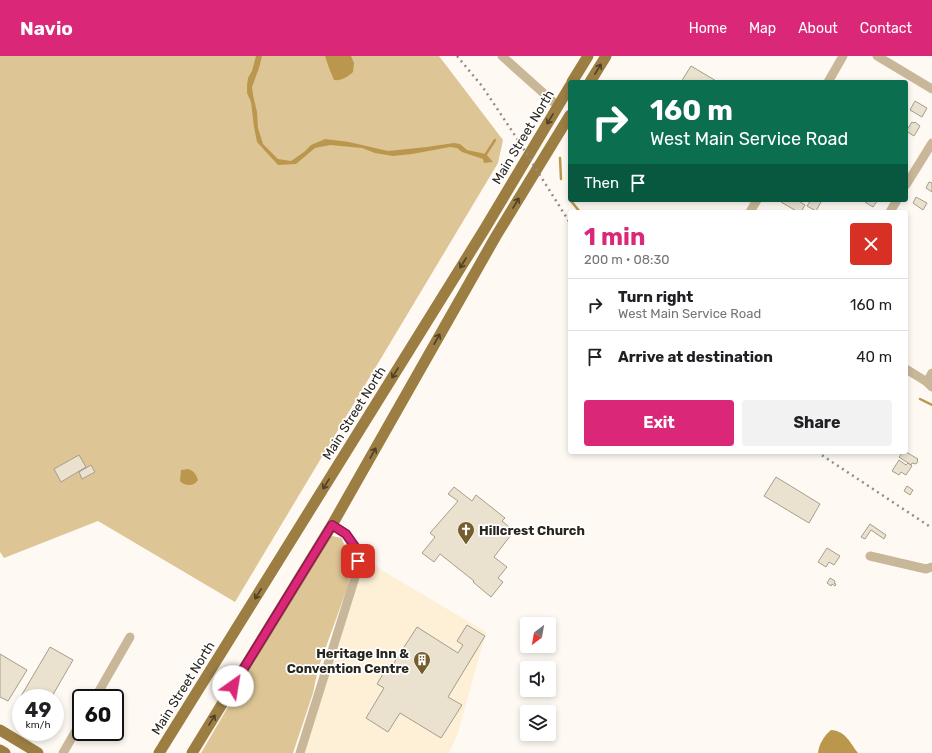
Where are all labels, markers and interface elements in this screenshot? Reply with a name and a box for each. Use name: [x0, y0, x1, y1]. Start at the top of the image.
text: Navio: [20, 17, 73, 40]
text: Home: [689, 20, 727, 37]
text: Map: [749, 20, 776, 37]
text: About: [798, 20, 838, 37]
text: Contact: [860, 20, 912, 37]
one-way arrow: [595, 63, 603, 75]
street label: Main Street North: [489, 87, 557, 187]
text: 160 m: [650, 94, 733, 127]
icon: right: [584, 96, 636, 148]
one-way arrow: [545, 113, 553, 125]
text: West Main Service Road: [650, 128, 848, 150]
icon: arrive: [627, 172, 649, 194]
text: Then: [584, 174, 619, 192]
one-way arrow: [512, 197, 520, 209]
text: 1 min: [584, 223, 645, 251]
button: close: [850, 223, 892, 265]
text: 200 m · 08:30: [584, 252, 669, 267]
one-way arrow: [459, 257, 467, 269]
text: Turn right: [618, 288, 693, 306]
icon: right: [584, 294, 606, 316]
text: 160 m: [850, 296, 892, 314]
text: West Main Service Road: [618, 306, 761, 321]
one-way arrow: [433, 333, 441, 345]
icon: arrive: [584, 346, 606, 368]
text: Arrive at destination: [618, 348, 773, 366]
text: 40 m: [856, 348, 892, 366]
street label: Main Street North: [319, 364, 389, 462]
one-way arrow: [391, 367, 399, 378]
button: Exit: [584, 400, 734, 446]
button: Share: [742, 400, 892, 446]
one-way arrow: [370, 447, 377, 459]
one-way arrow: [322, 478, 330, 490]
church icon: Hillcrest Church: [456, 520, 476, 545]
place label: Hillcrest Church: [479, 523, 585, 538]
pin: [341, 544, 375, 578]
icon: arrive: [347, 550, 369, 572]
one-way arrow: [254, 588, 262, 599]
north arrow: [520, 617, 556, 653]
map controls: [520, 617, 556, 741]
street label: Main Street North: [148, 639, 218, 737]
place label: Heritage Inn & Convention Centre: [287, 646, 409, 676]
building icon: Heritage Inn & Convention Centre: [412, 650, 432, 675]
button: sound: [520, 661, 556, 697]
position arrow: [212, 665, 254, 707]
speed limit sign: 60: [72, 689, 124, 741]
text: 49: [25, 698, 51, 722]
button: layers: [520, 705, 556, 741]
one-way arrow: [208, 715, 216, 726]
text: km/h: [26, 719, 50, 731]

